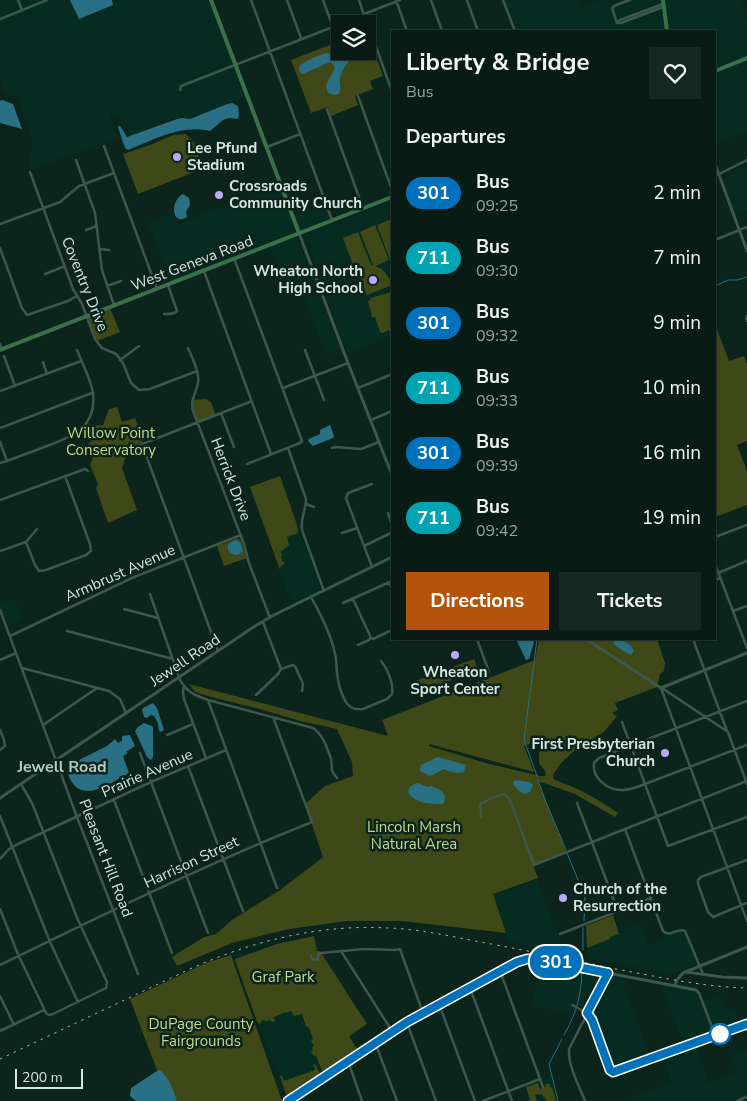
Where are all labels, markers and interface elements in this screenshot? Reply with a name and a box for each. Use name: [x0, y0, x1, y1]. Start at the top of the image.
map controls: [331, 15, 376, 60]
button: layers: [331, 15, 376, 60]
text: Liberty & Bridge: [406, 46, 589, 78]
button: heart: [649, 47, 701, 99]
text: Bus: [406, 81, 434, 103]
text: Departures: [406, 124, 506, 150]
place label: Lee Pfund Stadium: [187, 138, 257, 175]
marker: Lee Pfund Stadium: [171, 151, 183, 163]
text: Bus: [476, 169, 509, 195]
place label: Crossroads Community Church: [229, 176, 362, 213]
text: 2 min: [653, 180, 701, 206]
text: 301: [417, 181, 450, 205]
marker: Crossroads Community Church: [213, 189, 225, 201]
text: 09:25: [476, 195, 518, 217]
street label: West Geneva Road: [128, 230, 256, 296]
street label: Coventry Drive: [57, 234, 113, 334]
text: Bus: [476, 234, 509, 260]
text: 7 min: [653, 245, 701, 271]
text: 711: [417, 246, 450, 270]
text: 09:30: [476, 260, 518, 282]
place label: Wheaton North High School: [253, 261, 363, 298]
marker: Wheaton North High School: [367, 274, 379, 286]
text: Bus: [476, 299, 509, 325]
text: 9 min: [653, 310, 701, 336]
text: 301: [417, 311, 450, 335]
text: 09:32: [476, 325, 518, 347]
text: Bus: [476, 364, 509, 390]
text: 10 min: [642, 375, 701, 401]
text: 711: [417, 376, 450, 400]
text: 09:33: [476, 390, 518, 412]
park label: Willow Point Conservatory: [66, 423, 156, 460]
text: Bus: [476, 429, 509, 455]
street label: Herrick Drive: [206, 435, 256, 523]
text: 16 min: [642, 440, 701, 466]
text: 301: [417, 441, 450, 465]
text: 09:39: [476, 455, 518, 477]
text: Bus: [476, 494, 509, 520]
text: 19 min: [642, 505, 701, 531]
text: 711: [417, 506, 450, 530]
text: 09:42: [476, 520, 518, 542]
street label: Armbrust Avenue: [62, 540, 178, 606]
button: Directions: [406, 572, 549, 630]
button: Tickets: [559, 572, 701, 630]
street label: Jewell Road: [145, 629, 224, 691]
marker: Wheaton Sport Center: [449, 649, 461, 661]
place label: Wheaton Sport Center: [410, 662, 500, 699]
place label: First Presbyterian Church: [532, 734, 655, 771]
street label: Prairie Avenue: [98, 744, 196, 802]
marker: First Presbyterian Church: [659, 747, 671, 759]
district label: Jewell Road: [16, 756, 107, 778]
street label: Pleasant Hill Road: [74, 796, 138, 920]
park label: Lincoln Marsh Natural Area: [367, 817, 461, 854]
street label: Harrison Street: [140, 831, 242, 893]
place label: Church of the Resurrection: [573, 879, 667, 916]
marker: Church of the Resurrection: [557, 892, 569, 904]
line badge: 301: [527, 946, 585, 978]
text: 301: [540, 950, 572, 974]
park label: Graf Park: [252, 967, 315, 987]
park label: DuPage County Fairgrounds: [148, 1014, 254, 1051]
unlabelled marker: [709, 1023, 731, 1045]
scale bar: [15, 1066, 82, 1089]
text: 200 m: [22, 1068, 63, 1087]

